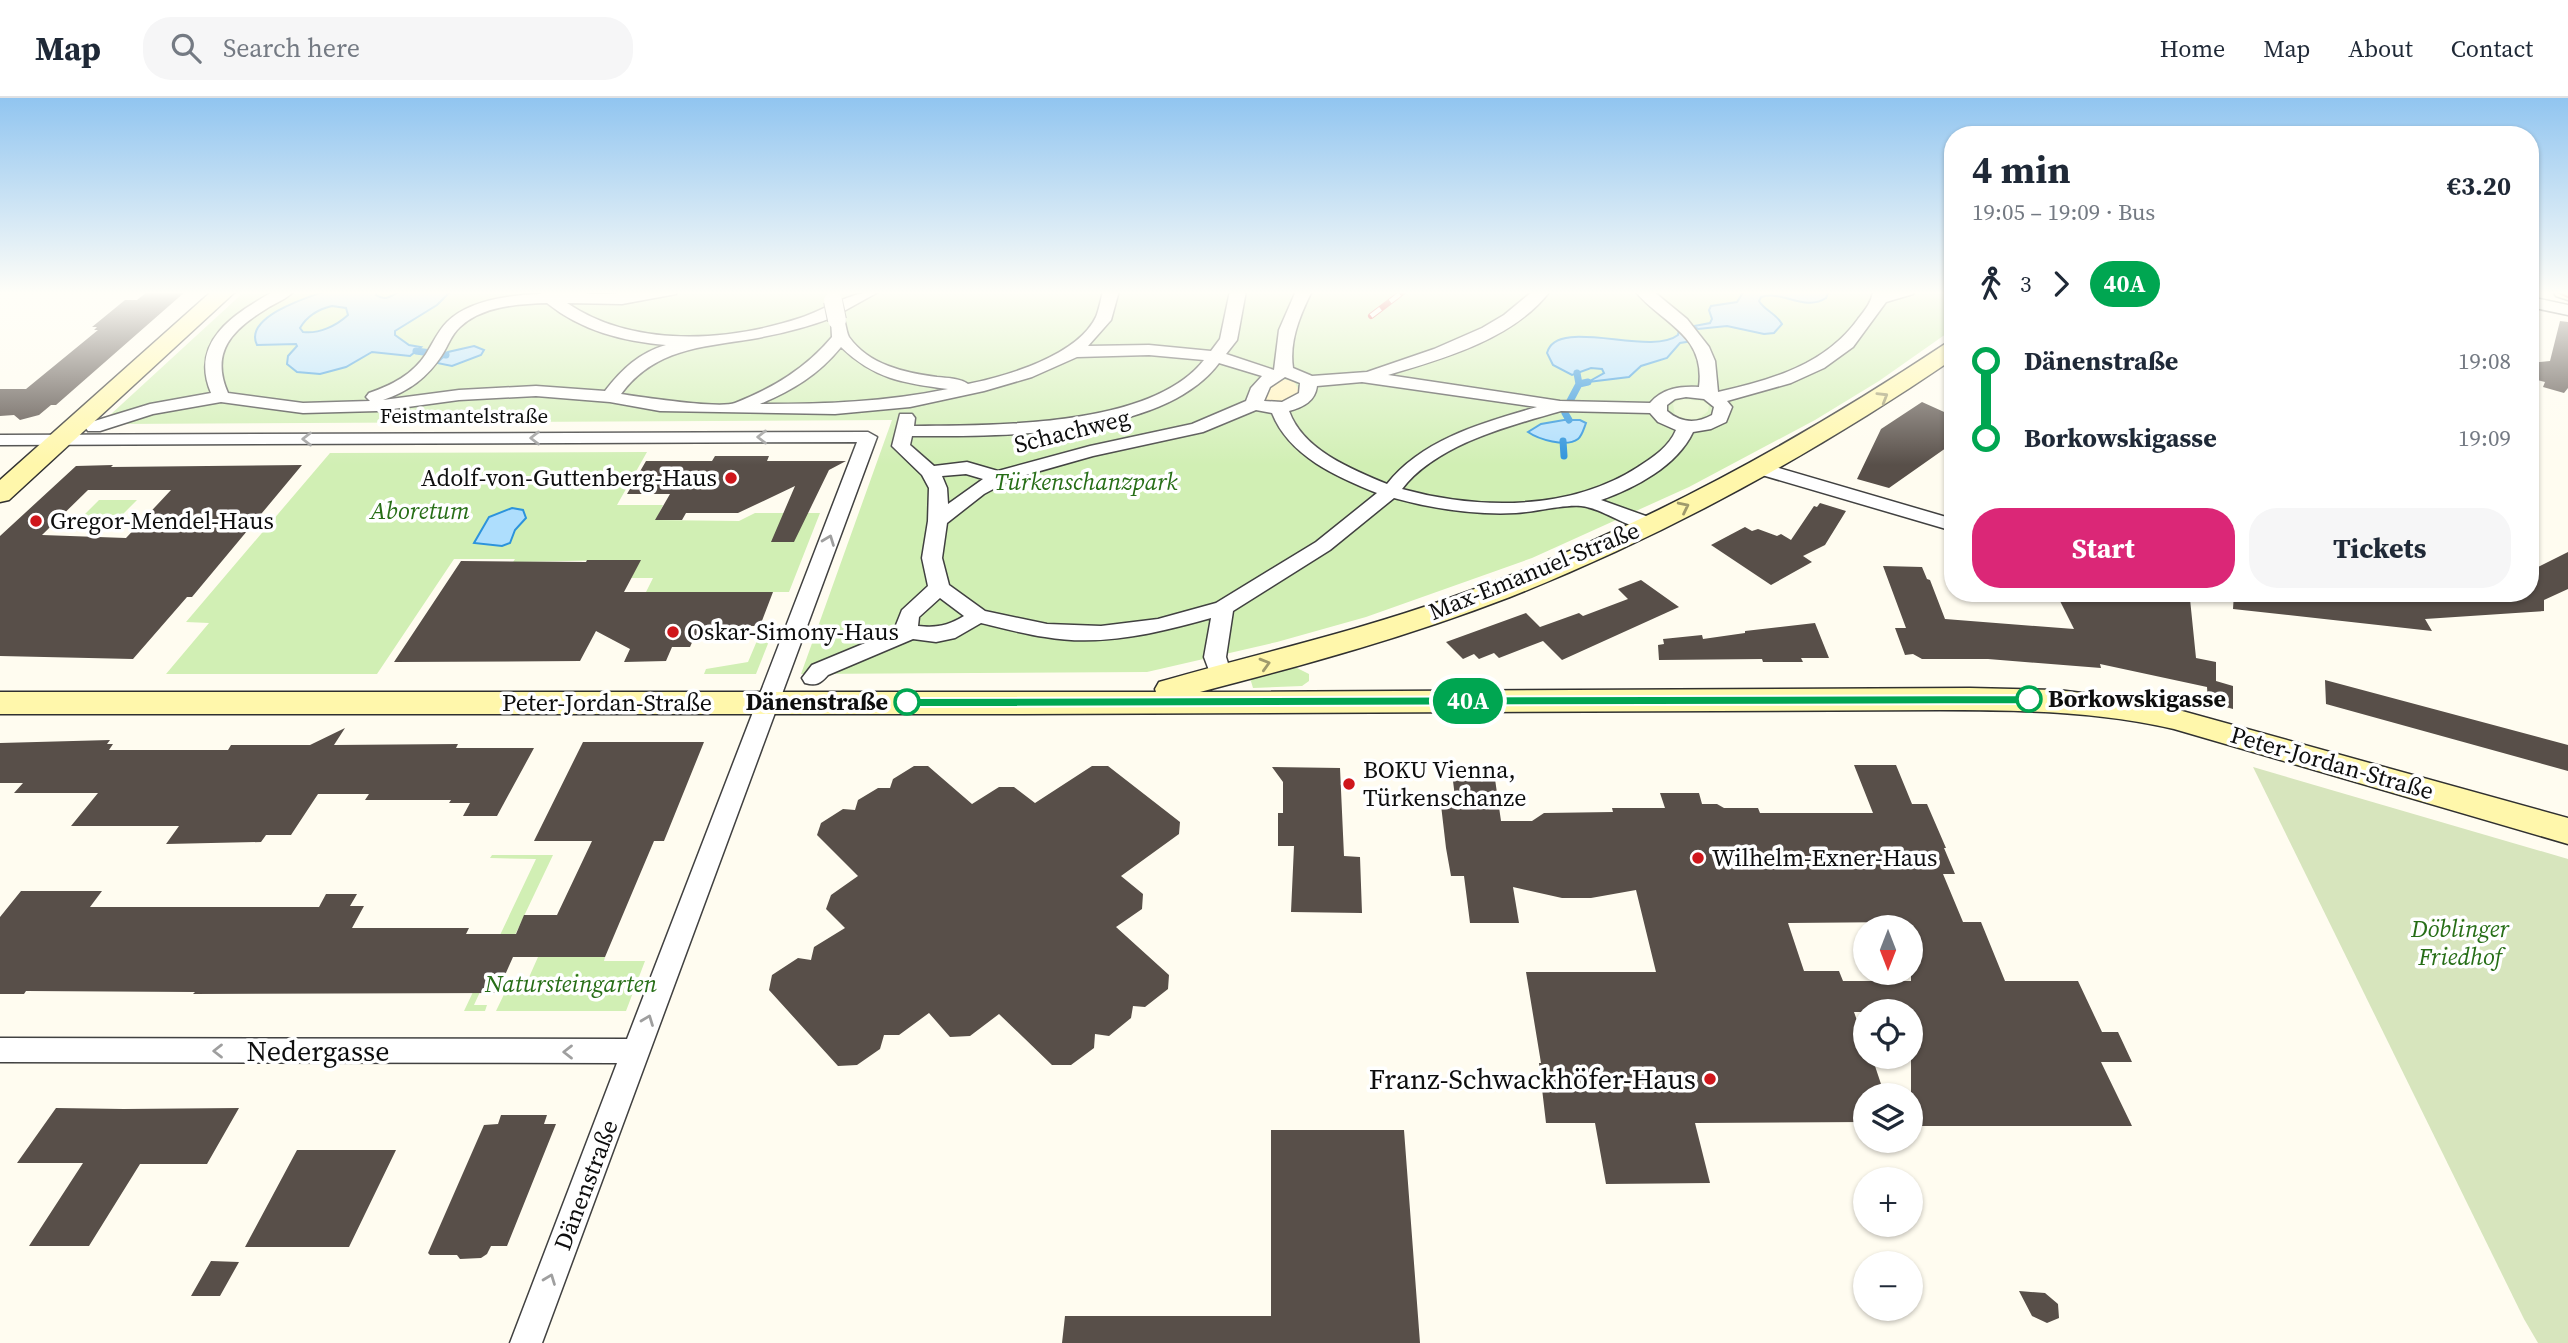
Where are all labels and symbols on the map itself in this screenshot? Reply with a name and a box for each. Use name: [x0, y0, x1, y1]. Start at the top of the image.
one-way arrow: [1875, 392, 1888, 405]
street label: Schachweg: [1011, 400, 1133, 461]
street label: Feistmantelstraße: [380, 401, 548, 430]
one-way arrow: [756, 429, 767, 445]
one-way arrow: [529, 430, 539, 446]
one-way arrow: [301, 431, 312, 447]
place label: Adolf-von-Guttenberg-Haus: [421, 461, 717, 494]
park label: Türkenschanzpark: [994, 465, 1178, 498]
marker: Adolf-von-Guttenberg-Haus: [723, 470, 739, 486]
park label: Aboretum: [368, 494, 470, 527]
one-way arrow: [1677, 502, 1689, 516]
place label: Gregor-Mendel-Haus: [50, 504, 274, 537]
marker: Gregor-Mendel-Haus: [28, 513, 44, 529]
street label: Max-Emanuel-Straße: [1424, 513, 1644, 628]
one-way arrow: [820, 535, 834, 547]
place label: Oskar-Simony-Haus: [687, 615, 899, 648]
marker: Oskar-Simony-Haus: [665, 624, 681, 640]
one-way arrow: [1259, 657, 1271, 672]
line badge: 40A: [1428, 678, 1508, 724]
place label: Borkowskigasse: [2048, 682, 2226, 715]
place label: Dänenstraße: [745, 685, 888, 718]
street label: Peter-Jordan-Straße: [502, 686, 712, 719]
marker: Borkowskigasse: [2016, 686, 2042, 712]
marker: Dänenstraße: [894, 689, 920, 715]
street label: Peter-Jordan-Straße: [2227, 718, 2438, 807]
place label: BOKU Vienna, Türkenschanze: [1363, 753, 1526, 814]
marker: BOKU Vienna, Türkenschanze: [1341, 776, 1357, 792]
place label: Wilhelm-Exner-Haus: [1712, 841, 1937, 874]
marker: Wilhelm-Exner-Haus: [1690, 850, 1706, 866]
park label: Döblinger Friedhof: [2410, 912, 2511, 973]
north arrow: [1853, 915, 1923, 985]
park label: Natursteingarten: [484, 967, 657, 1000]
one-way arrow: [639, 1015, 653, 1027]
street label: Nedergasse: [246, 1032, 390, 1070]
one-way arrow: [212, 1043, 223, 1059]
one-way arrow: [562, 1044, 573, 1060]
place label: Franz-Schwackhöfer-Haus: [1369, 1060, 1696, 1098]
marker: Franz-Schwackhöfer-Haus: [1702, 1071, 1718, 1087]
street label: Dänenstraße: [546, 1115, 626, 1255]
one-way arrow: [542, 1274, 556, 1286]

